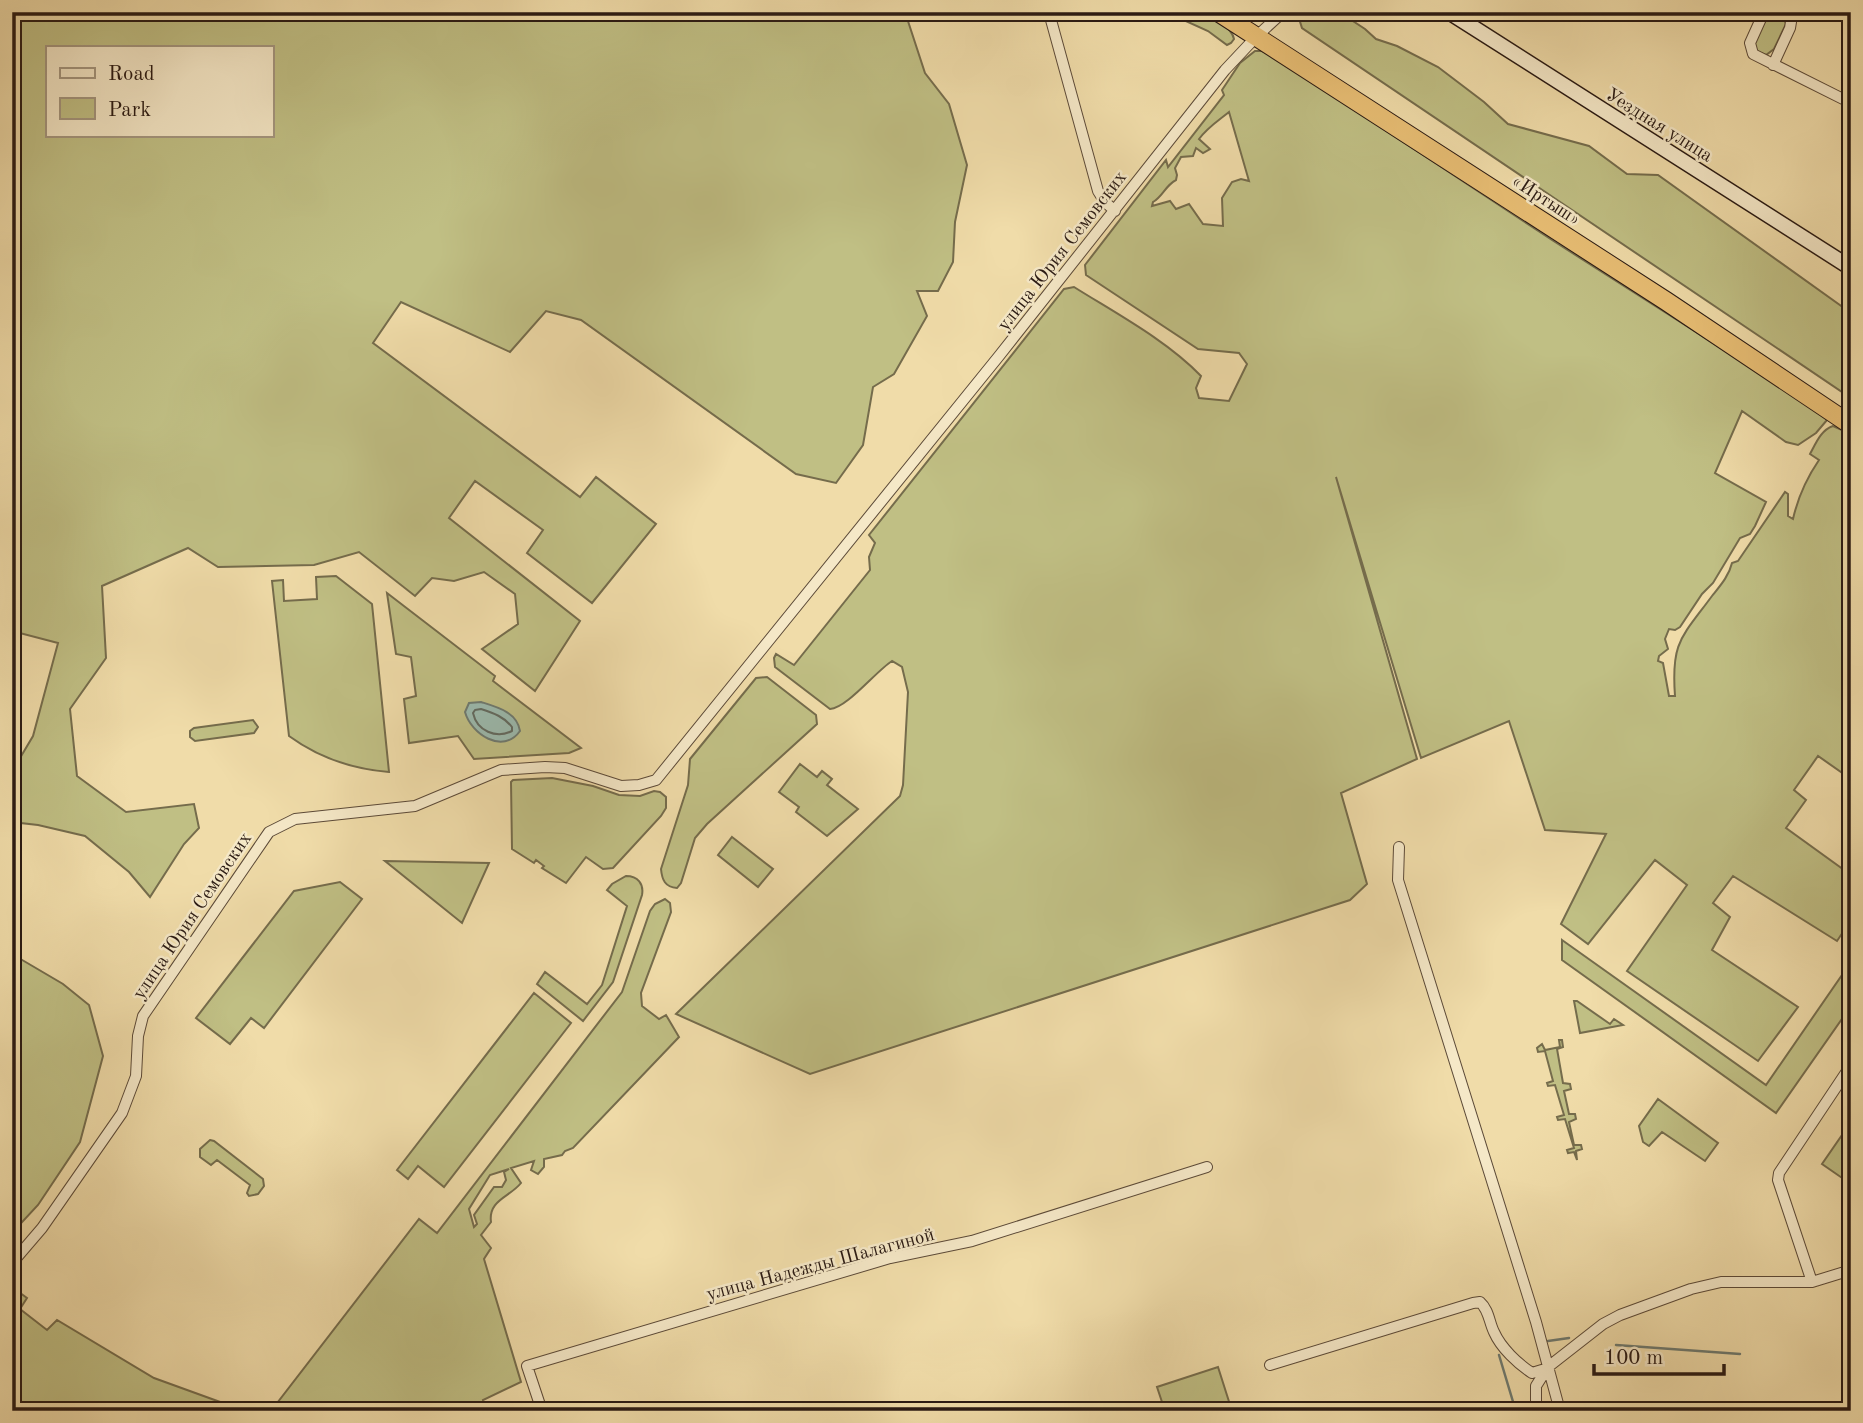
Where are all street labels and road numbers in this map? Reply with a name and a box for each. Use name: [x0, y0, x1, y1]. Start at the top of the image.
street label: Уездная улица: [1602, 86, 1716, 167]
street label: улица Юрия Семовских: [995, 168, 1131, 335]
street label: «Иртыш»: [1508, 172, 1583, 230]
street label: улица Юрия Семовских: [130, 829, 256, 1003]
street label: улица Надежды Шалагиной: [705, 1226, 937, 1305]

